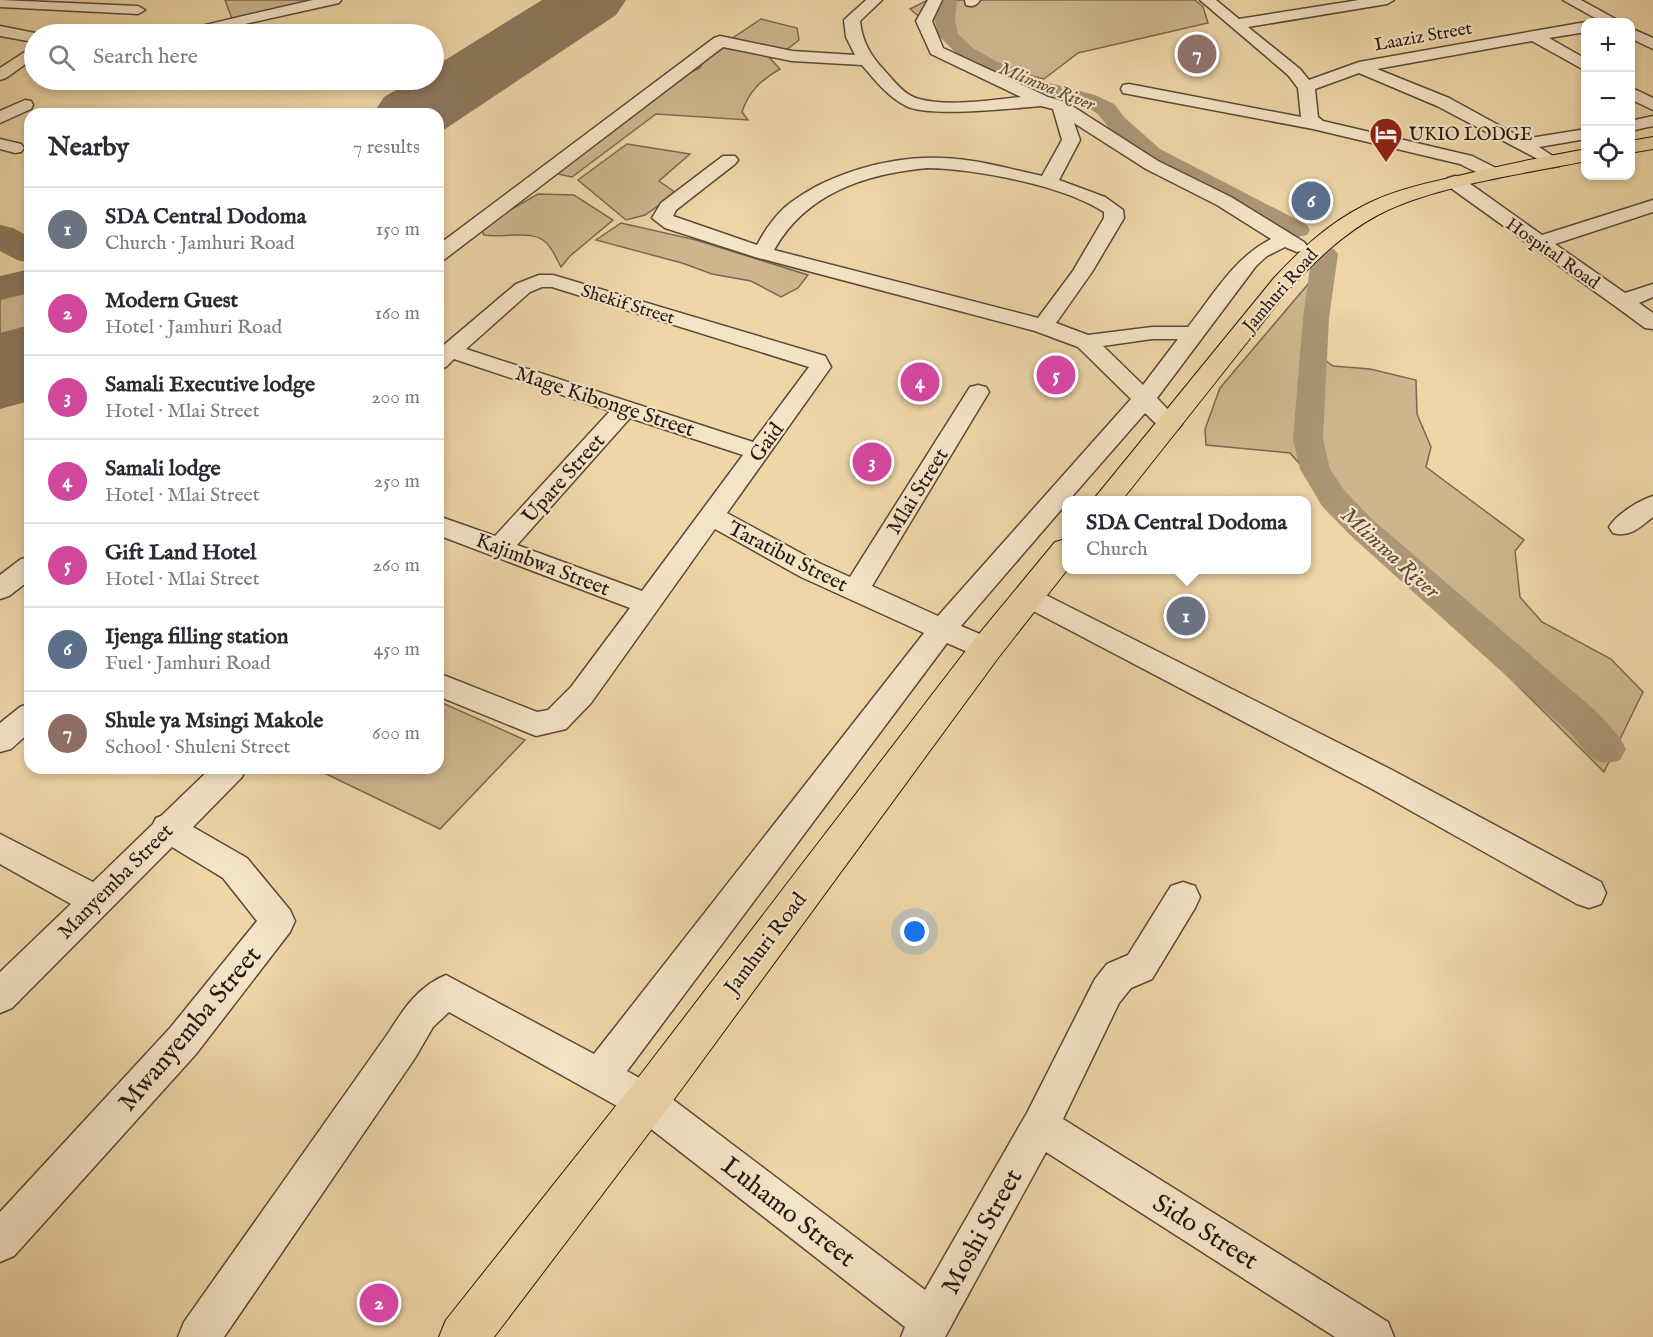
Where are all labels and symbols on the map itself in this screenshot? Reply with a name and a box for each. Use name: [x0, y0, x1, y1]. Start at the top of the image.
street label: Laaziz Street: [1373, 18, 1474, 57]
pin: 7: [1178, 32, 1216, 76]
water label: Mlimwa River: [995, 58, 1098, 117]
hotel icon: UKIO LODGE: [1368, 116, 1404, 163]
place label: UKIO LODGE: [1409, 124, 1532, 147]
pin: 6: [1292, 178, 1330, 224]
street label: Hospital Road: [1501, 214, 1604, 295]
street label: Jamhuri Road: [1237, 244, 1324, 339]
street label: Shekif Street: [578, 280, 677, 331]
pin: 5: [1036, 352, 1076, 398]
pin: 4: [900, 360, 940, 404]
street label: Mage Kibonge Street: [512, 361, 697, 444]
street label: Gaid: [744, 417, 791, 468]
street label: Upare Street: [517, 428, 612, 530]
pin: 3: [852, 440, 892, 484]
street label: Mlai Street: [881, 444, 955, 540]
water label: Mlimwa River: [1334, 502, 1446, 606]
street label: Taratibu Street: [723, 516, 852, 599]
street label: Kajimbwa Street: [472, 527, 613, 603]
pin: 1: [1166, 594, 1206, 638]
street label: Manyemba Street: [52, 818, 180, 946]
street label: Jamhuri Road: [718, 887, 814, 1002]
your location: [900, 917, 929, 946]
street label: Mwanyemba Street: [111, 940, 269, 1118]
street label: Luhamo Street: [714, 1150, 862, 1275]
street label: Moshi Street: [934, 1163, 1030, 1300]
street label: Sido Street: [1146, 1187, 1264, 1278]
pin: 2: [360, 1280, 398, 1326]

